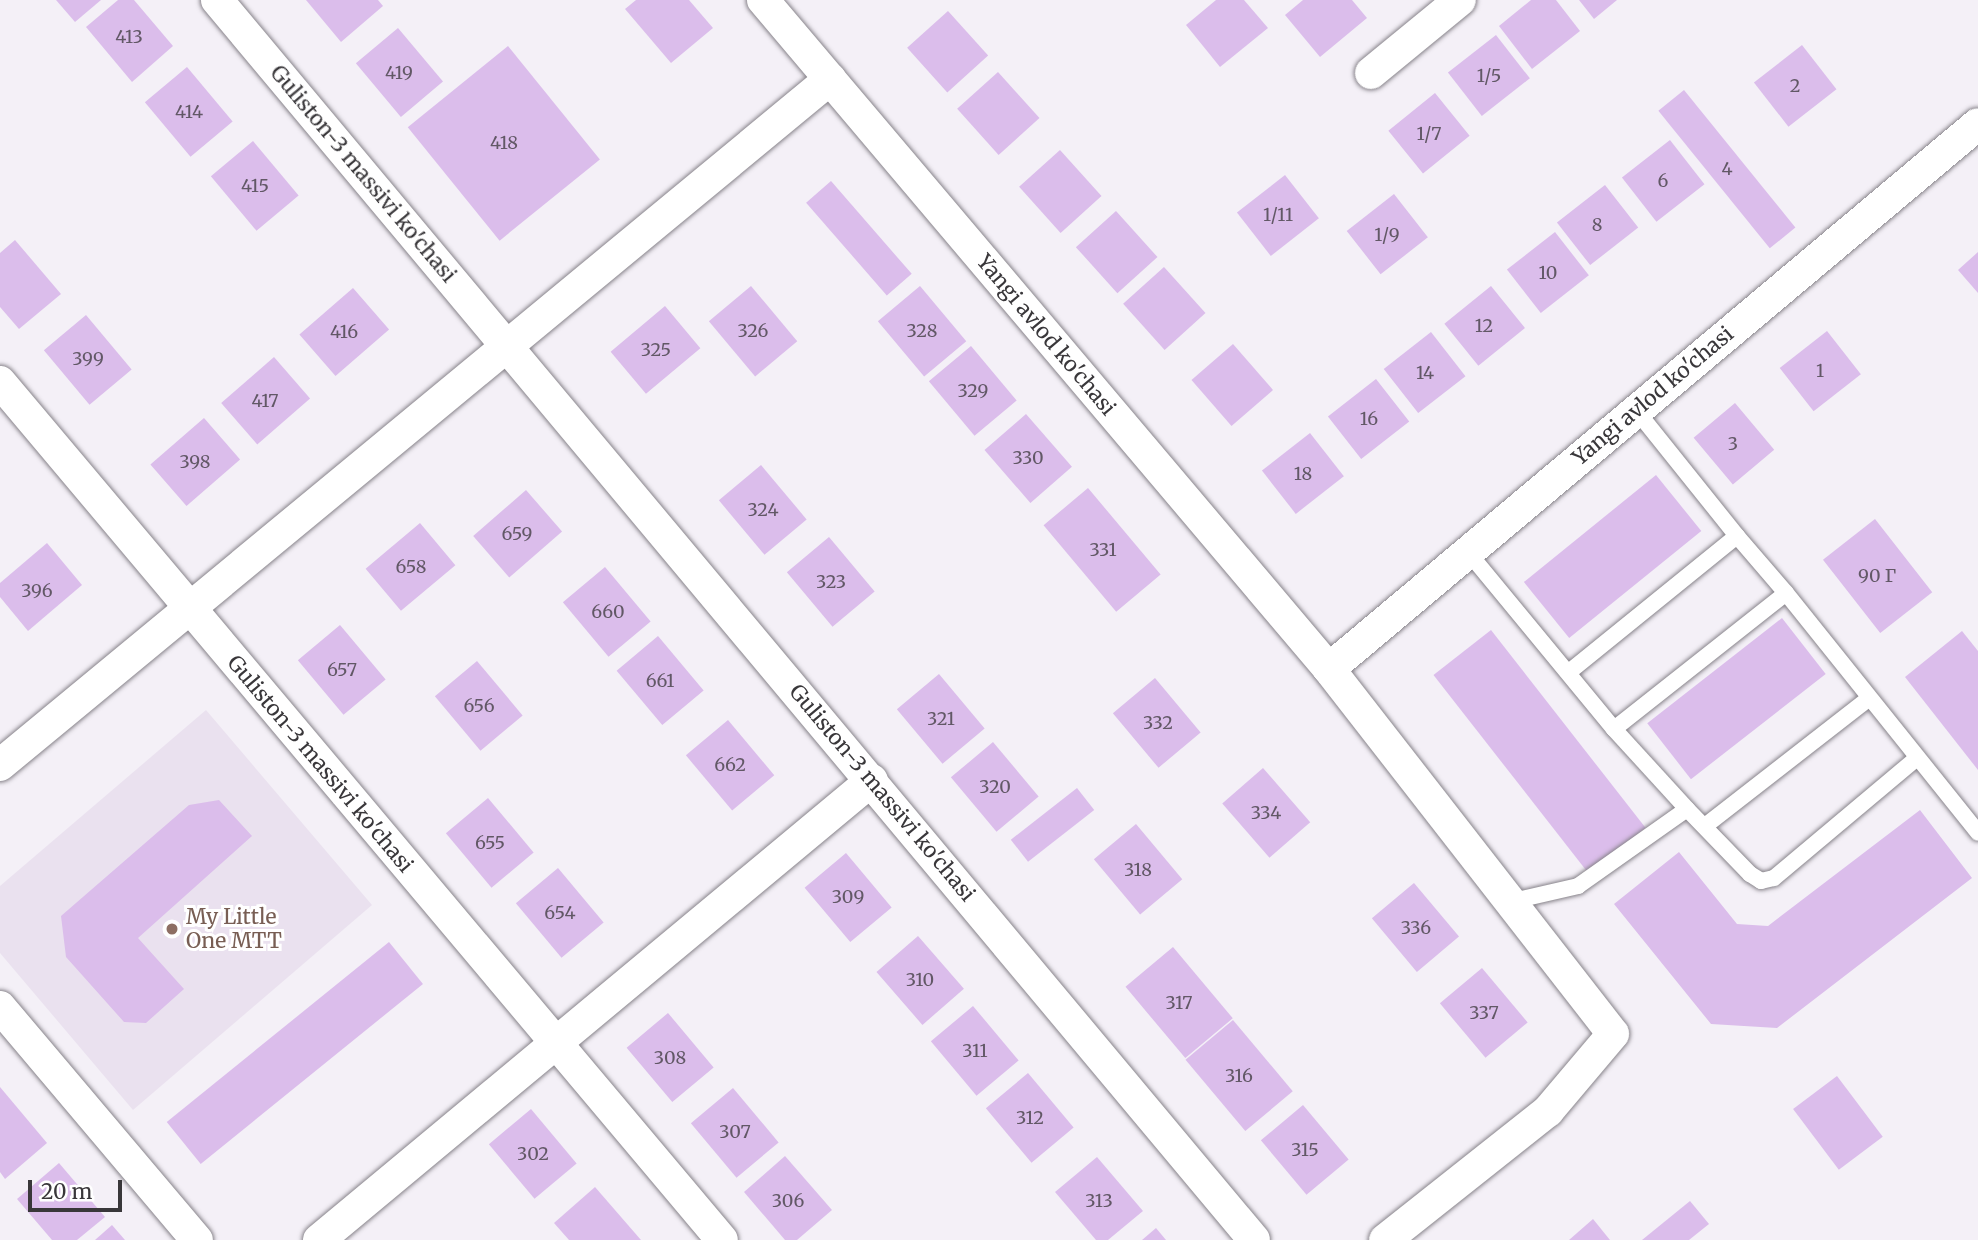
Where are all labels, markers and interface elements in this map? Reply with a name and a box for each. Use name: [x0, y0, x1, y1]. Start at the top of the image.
house number: 413: [115, 26, 143, 48]
street label: Guliston-3 massivi ko'chasi: [265, 60, 461, 288]
house number: 419: [385, 62, 413, 84]
house number: 1/5: [1477, 65, 1501, 87]
house number: 2: [1790, 75, 1800, 97]
house number: 414: [175, 101, 203, 123]
house number: 1/7: [1417, 123, 1441, 145]
house number: 418: [490, 132, 518, 154]
house number: 4: [1721, 158, 1733, 180]
house number: 6: [1658, 170, 1668, 192]
house number: 415: [241, 175, 269, 197]
house number: 1/11: [1263, 204, 1293, 226]
house number: 8: [1592, 214, 1602, 236]
house number: 1/9: [1374, 224, 1400, 246]
street label: Yangi avlod ko'chasi: [971, 249, 1121, 421]
house number: 10: [1539, 262, 1557, 284]
house number: 12: [1475, 315, 1493, 337]
house number: 326: [738, 320, 768, 342]
house number: 328: [907, 320, 937, 342]
house number: 416: [330, 321, 358, 343]
street label: Yangi avlod ko'chasi: [1567, 321, 1739, 471]
house number: 325: [641, 339, 671, 361]
house number: 399: [72, 348, 104, 370]
house number: 1: [1816, 360, 1824, 382]
house number: 14: [1416, 362, 1434, 384]
house number: 329: [958, 380, 988, 402]
house number: 417: [251, 390, 279, 412]
house number: 16: [1360, 408, 1378, 430]
house number: 3: [1728, 433, 1738, 455]
house number: 330: [1012, 447, 1044, 469]
house number: 398: [179, 451, 211, 473]
house number: 18: [1294, 463, 1312, 485]
house number: 324: [748, 499, 778, 521]
house number: 659: [502, 523, 532, 545]
house number: 331: [1089, 539, 1117, 561]
house number: 658: [396, 556, 426, 578]
house number: 90 Г: [1858, 565, 1896, 587]
house number: 323: [816, 571, 846, 593]
house number: 396: [21, 580, 53, 602]
house number: 660: [591, 601, 625, 623]
street label: Guliston-3 massivi ko'chasi: [222, 650, 418, 878]
house number: 657: [327, 659, 357, 681]
house number: 661: [646, 670, 674, 692]
street label: Guliston-3 massivi ko'chasi: [784, 679, 980, 907]
house number: 656: [463, 695, 495, 717]
house number: 321: [927, 708, 955, 730]
house number: 332: [1143, 712, 1173, 734]
house number: 662: [714, 754, 746, 776]
house number: 320: [979, 776, 1011, 798]
house number: 334: [1251, 802, 1281, 824]
house number: 655: [475, 832, 505, 854]
house number: 318: [1124, 859, 1152, 881]
house number: 309: [832, 886, 864, 908]
house number: 654: [544, 902, 576, 924]
place label: My Little One MTT: [186, 904, 282, 954]
house number: 336: [1401, 917, 1431, 939]
marker: My Little One MTT: [164, 921, 180, 937]
house number: 310: [906, 969, 934, 991]
house number: 317: [1166, 992, 1192, 1014]
house number: 337: [1469, 1002, 1499, 1024]
house number: 311: [962, 1040, 988, 1062]
house number: 308: [654, 1047, 686, 1069]
house number: 316: [1225, 1065, 1253, 1087]
house number: 312: [1016, 1107, 1044, 1129]
house number: 307: [719, 1121, 751, 1143]
house number: 315: [1291, 1139, 1319, 1161]
house number: 302: [517, 1143, 549, 1165]
scale bar: [32, 1166, 126, 1210]
text: 20 m: [41, 1178, 92, 1205]
house number: 306: [772, 1190, 804, 1212]
house number: 313: [1085, 1190, 1113, 1212]

